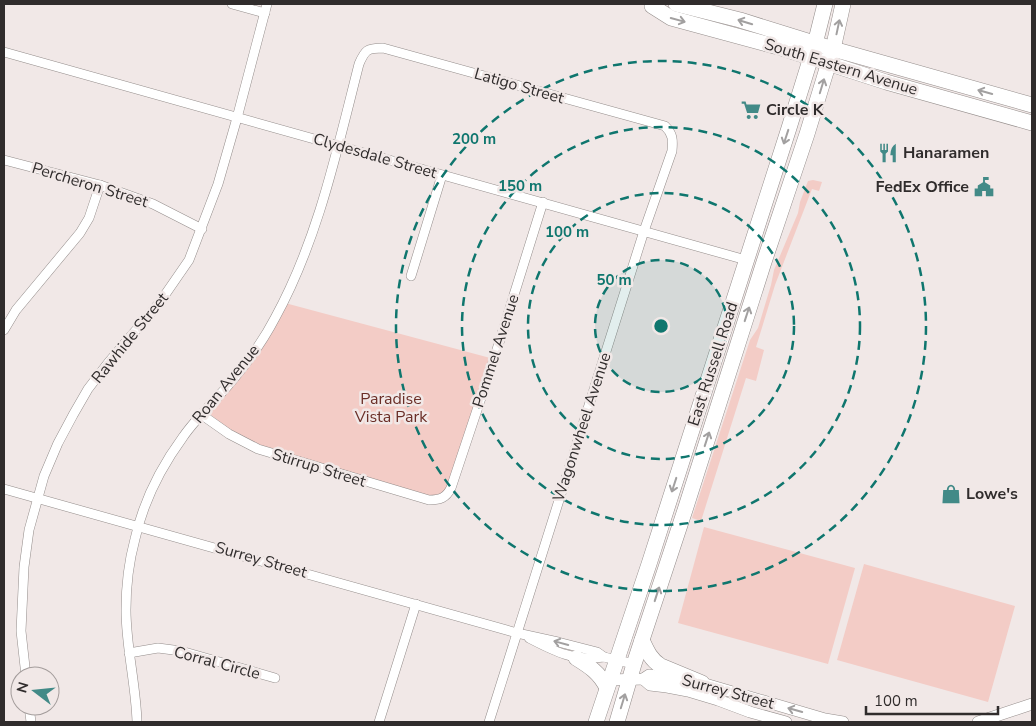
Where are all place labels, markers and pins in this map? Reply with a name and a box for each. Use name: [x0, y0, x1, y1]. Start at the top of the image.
supermarket icon: Circle K: [740, 99, 762, 121]
place label: Circle K: [766, 99, 825, 121]
restaurant icon: Hanaramen: [877, 142, 899, 164]
place label: Hanaramen: [903, 142, 989, 164]
place label: FedEx Office: [876, 176, 969, 198]
public building icon: FedEx Office: [973, 176, 995, 198]
centre of rings: [652, 317, 670, 335]
shop icon: Lowe's: [940, 483, 962, 505]
place label: Lowe's: [966, 483, 1018, 505]

